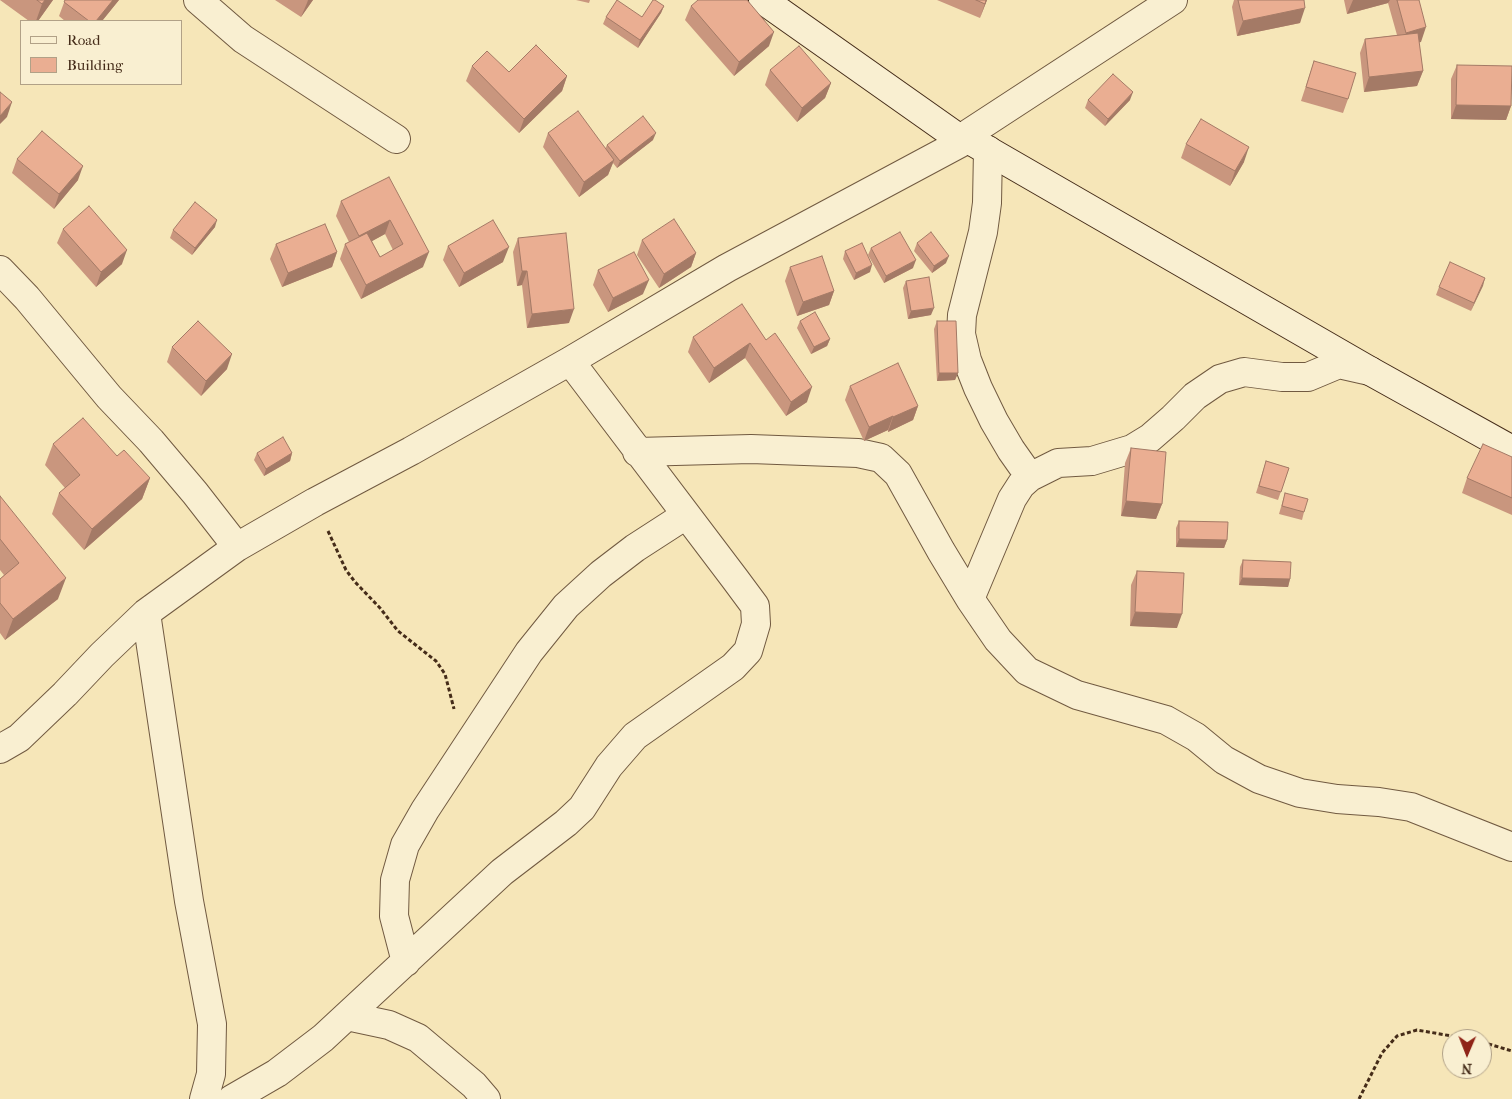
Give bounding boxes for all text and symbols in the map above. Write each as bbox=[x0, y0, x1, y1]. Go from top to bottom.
legend bbox=[20, 20, 182, 85]
text: Road bbox=[67, 31, 100, 49]
text: Building bbox=[67, 56, 123, 74]
north arrow bbox=[1442, 1029, 1492, 1079]
text: N bbox=[1461, 1060, 1472, 1077]

